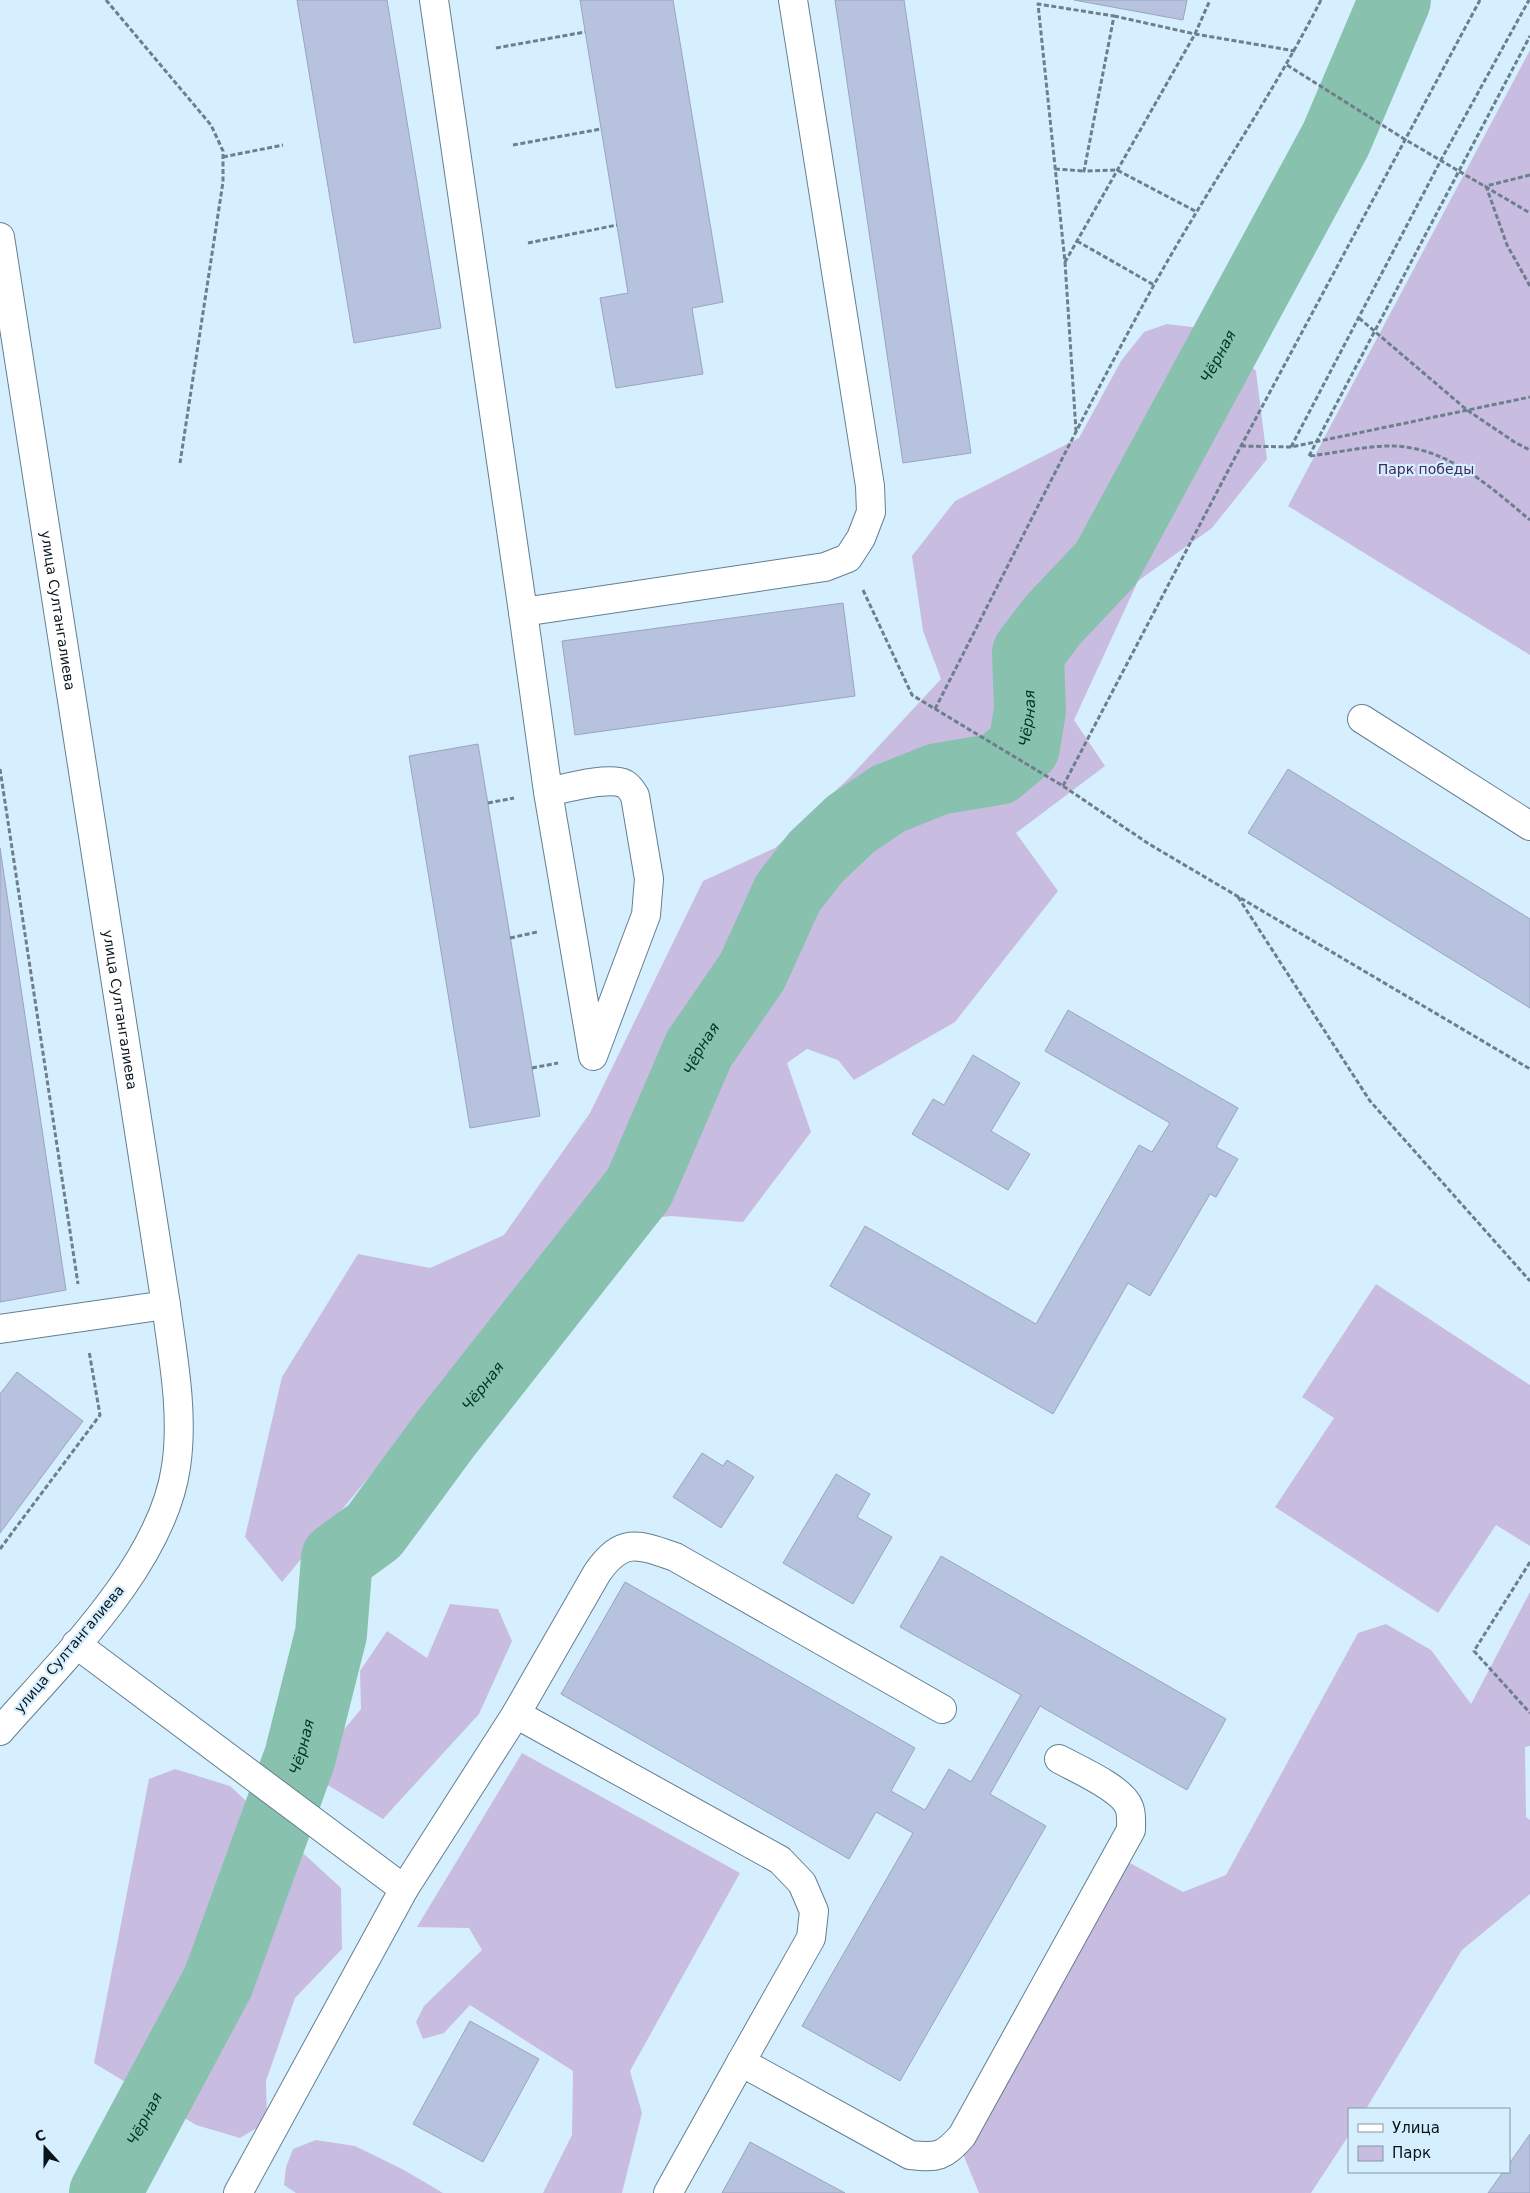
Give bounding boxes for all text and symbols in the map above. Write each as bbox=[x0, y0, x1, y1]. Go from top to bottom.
water label: Чёрная bbox=[1197, 327, 1240, 386]
park label: Парк победы bbox=[1378, 461, 1474, 477]
street label: улица Султангалиева bbox=[38, 530, 78, 691]
water label: Чёрная bbox=[1015, 690, 1039, 748]
street label: улица Султангалиева bbox=[100, 929, 140, 1091]
water label: Чёрная bbox=[680, 1019, 723, 1077]
water label: Чёрная bbox=[458, 1358, 508, 1414]
street label: улица Султангалиева bbox=[11, 1582, 127, 1716]
water label: Чёрная bbox=[285, 1717, 318, 1777]
water label: Чёрная bbox=[123, 2090, 166, 2148]
legend bbox=[1348, 2108, 1510, 2173]
text: Улица bbox=[1392, 2119, 1440, 2137]
north arrow bbox=[20, 2123, 70, 2173]
text: С bbox=[33, 2127, 48, 2145]
text: Парк bbox=[1392, 2144, 1431, 2162]

